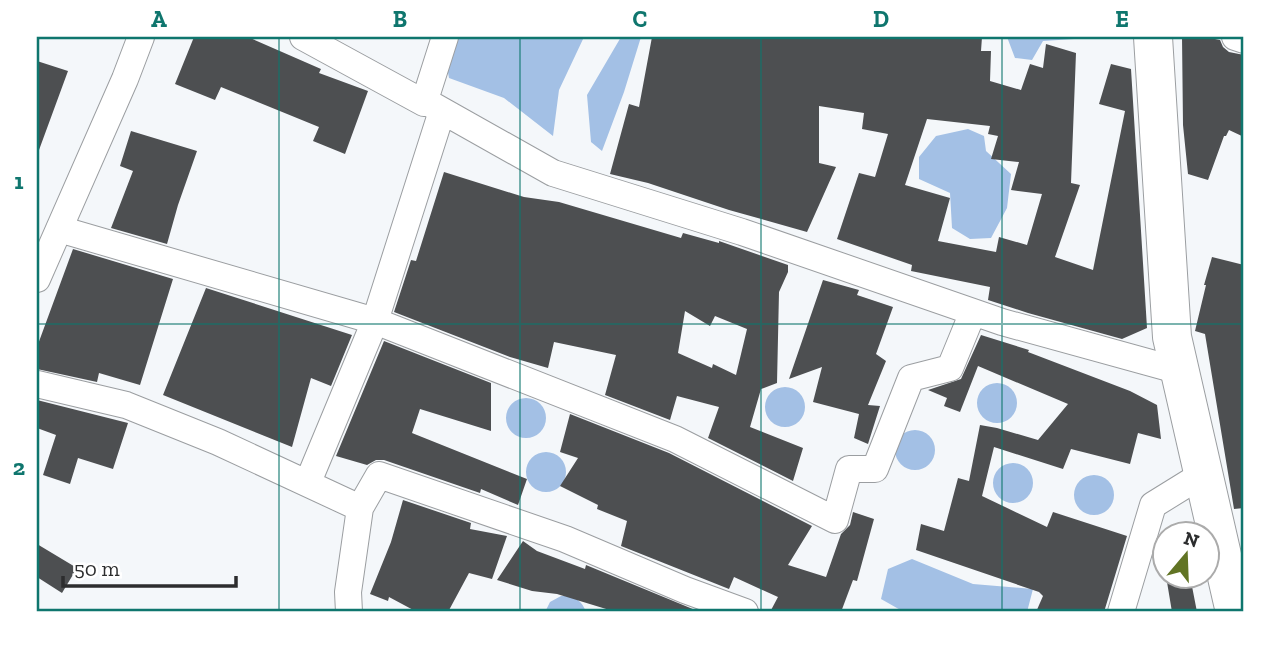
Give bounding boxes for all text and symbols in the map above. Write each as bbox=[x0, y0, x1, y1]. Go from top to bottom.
text: A bbox=[151, 5, 167, 33]
text: B bbox=[393, 5, 407, 33]
text: C bbox=[633, 5, 647, 33]
text: D bbox=[873, 5, 889, 33]
text: E bbox=[1115, 5, 1129, 33]
text: 1 bbox=[14, 167, 24, 195]
text: 2 bbox=[13, 453, 25, 481]
north arrow bbox=[1152, 520, 1222, 590]
text: N bbox=[1181, 526, 1202, 553]
scale bar bbox=[63, 544, 236, 588]
text: 50 m bbox=[74, 556, 120, 581]

